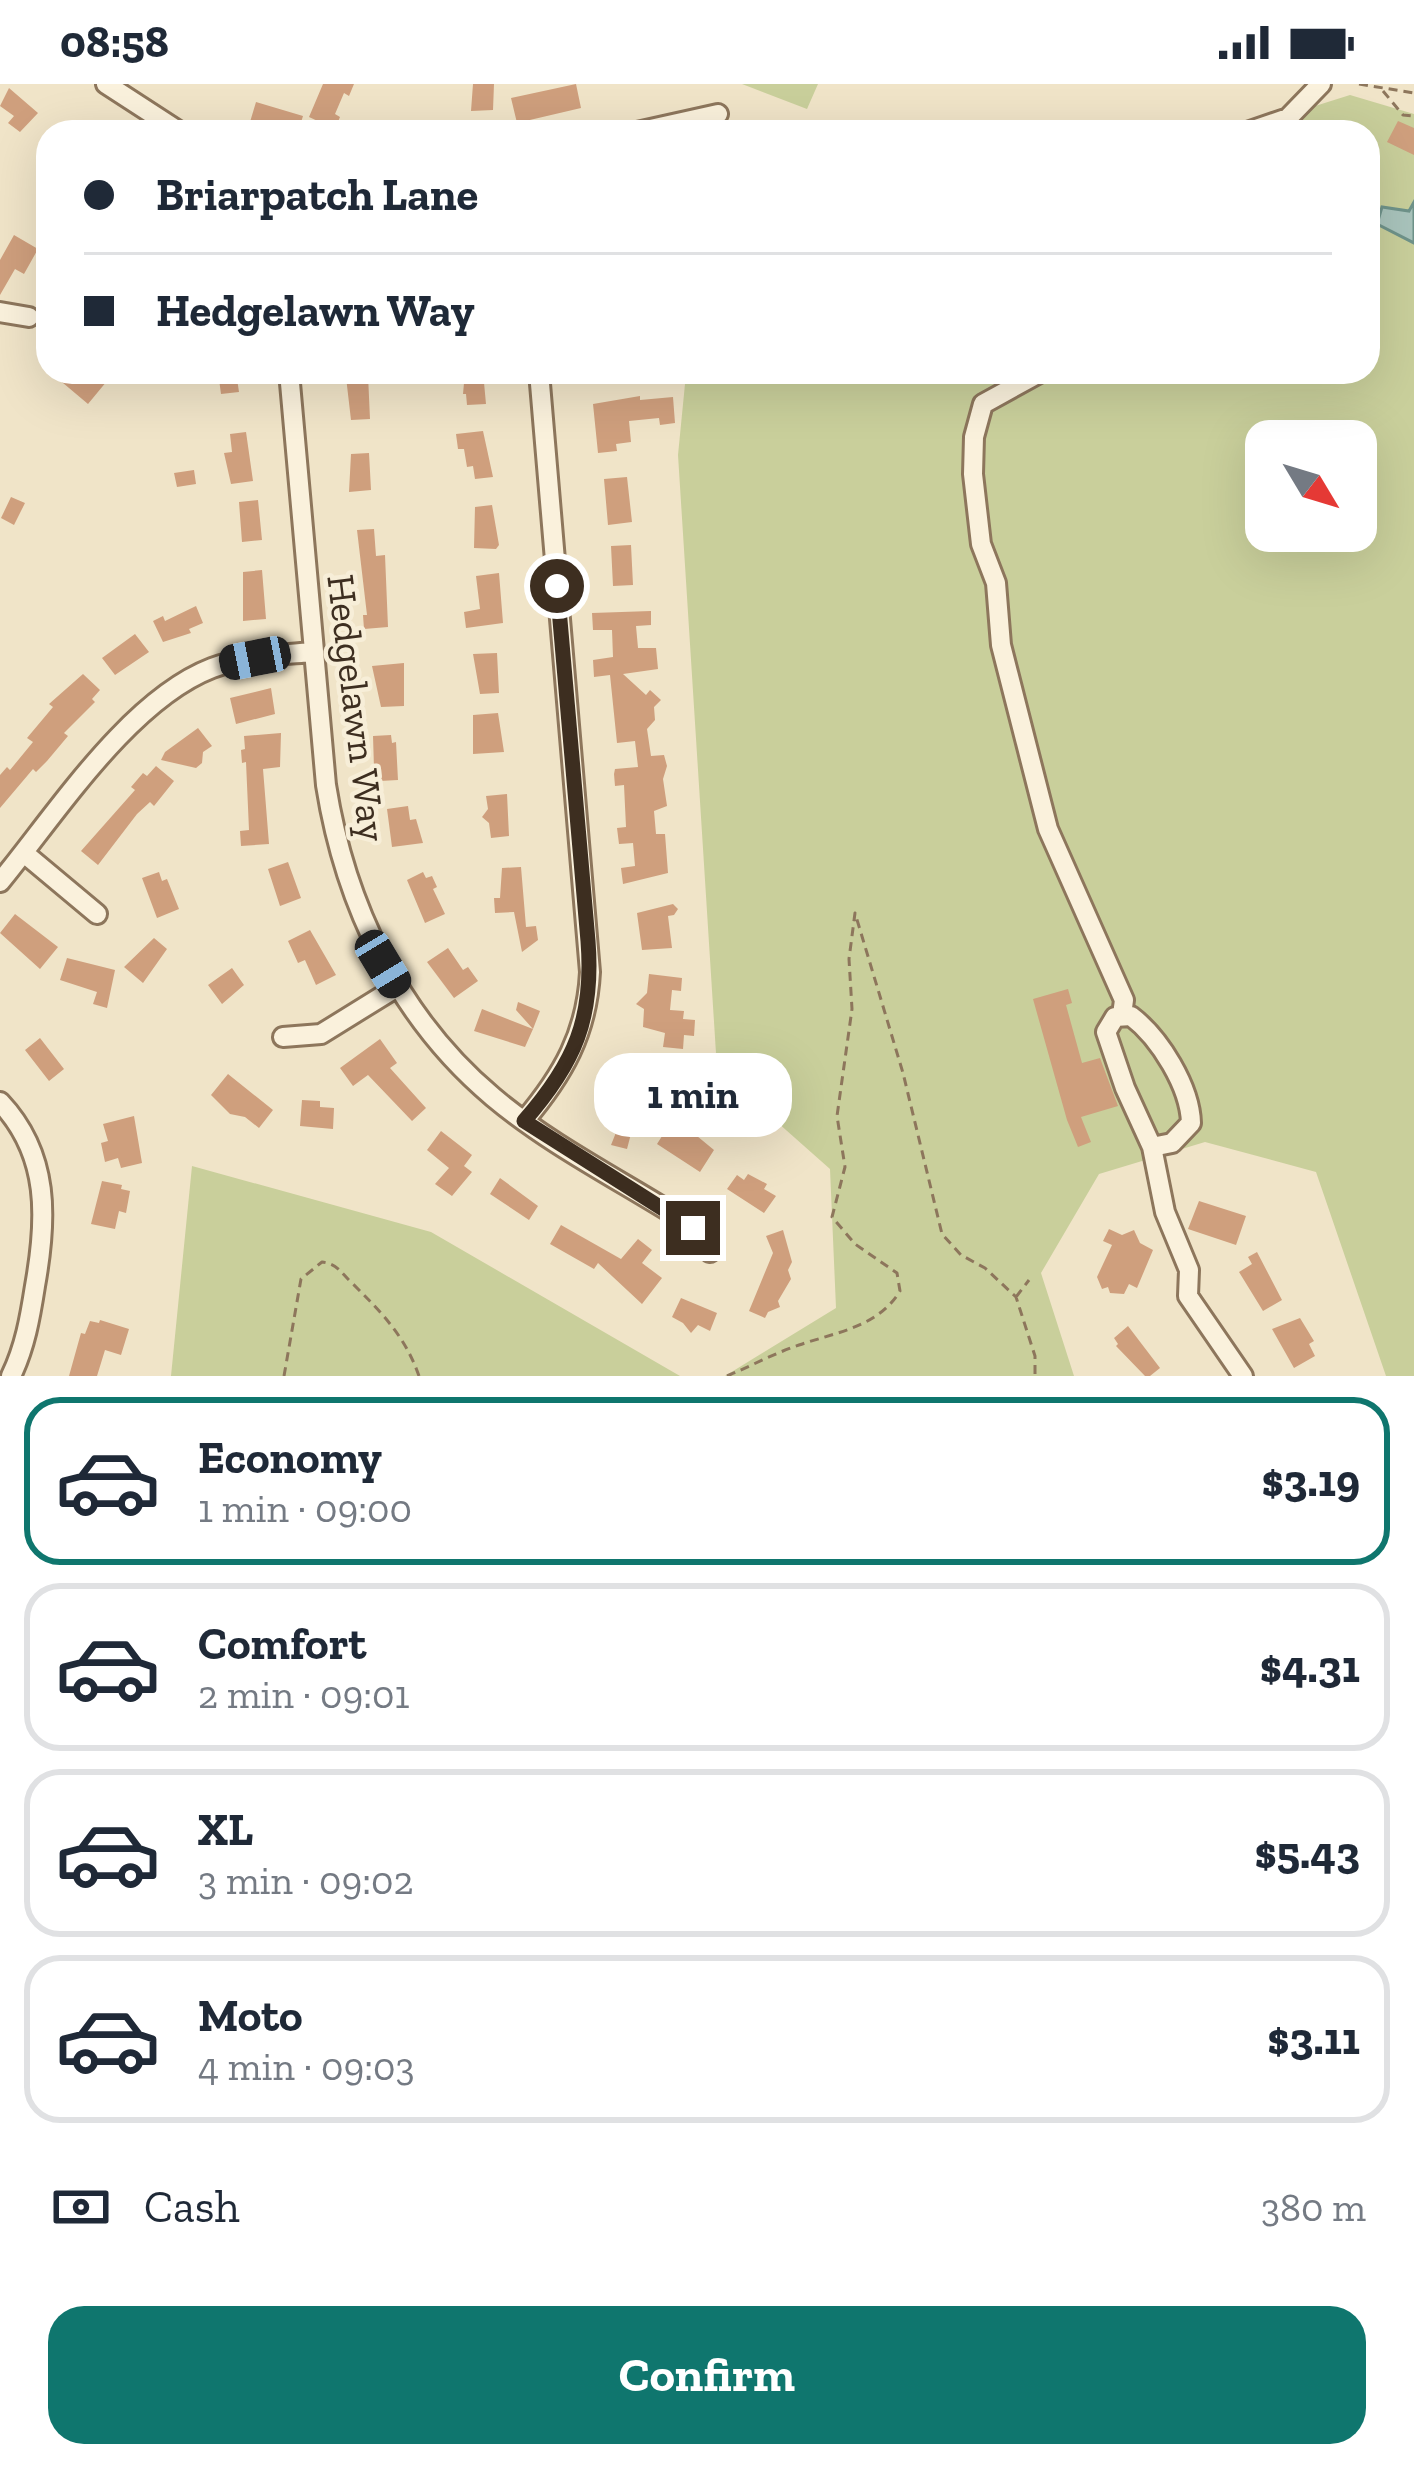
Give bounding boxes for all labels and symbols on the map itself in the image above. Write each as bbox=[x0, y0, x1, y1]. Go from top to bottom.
north arrow bbox=[1245, 420, 1377, 552]
route start bbox=[530, 559, 584, 613]
street label: Hedgelawn Way bbox=[317, 572, 397, 844]
car bbox=[216, 633, 294, 683]
car bbox=[349, 924, 417, 1004]
callout: 1 min bbox=[594, 1054, 792, 1138]
route end bbox=[666, 1201, 720, 1255]

